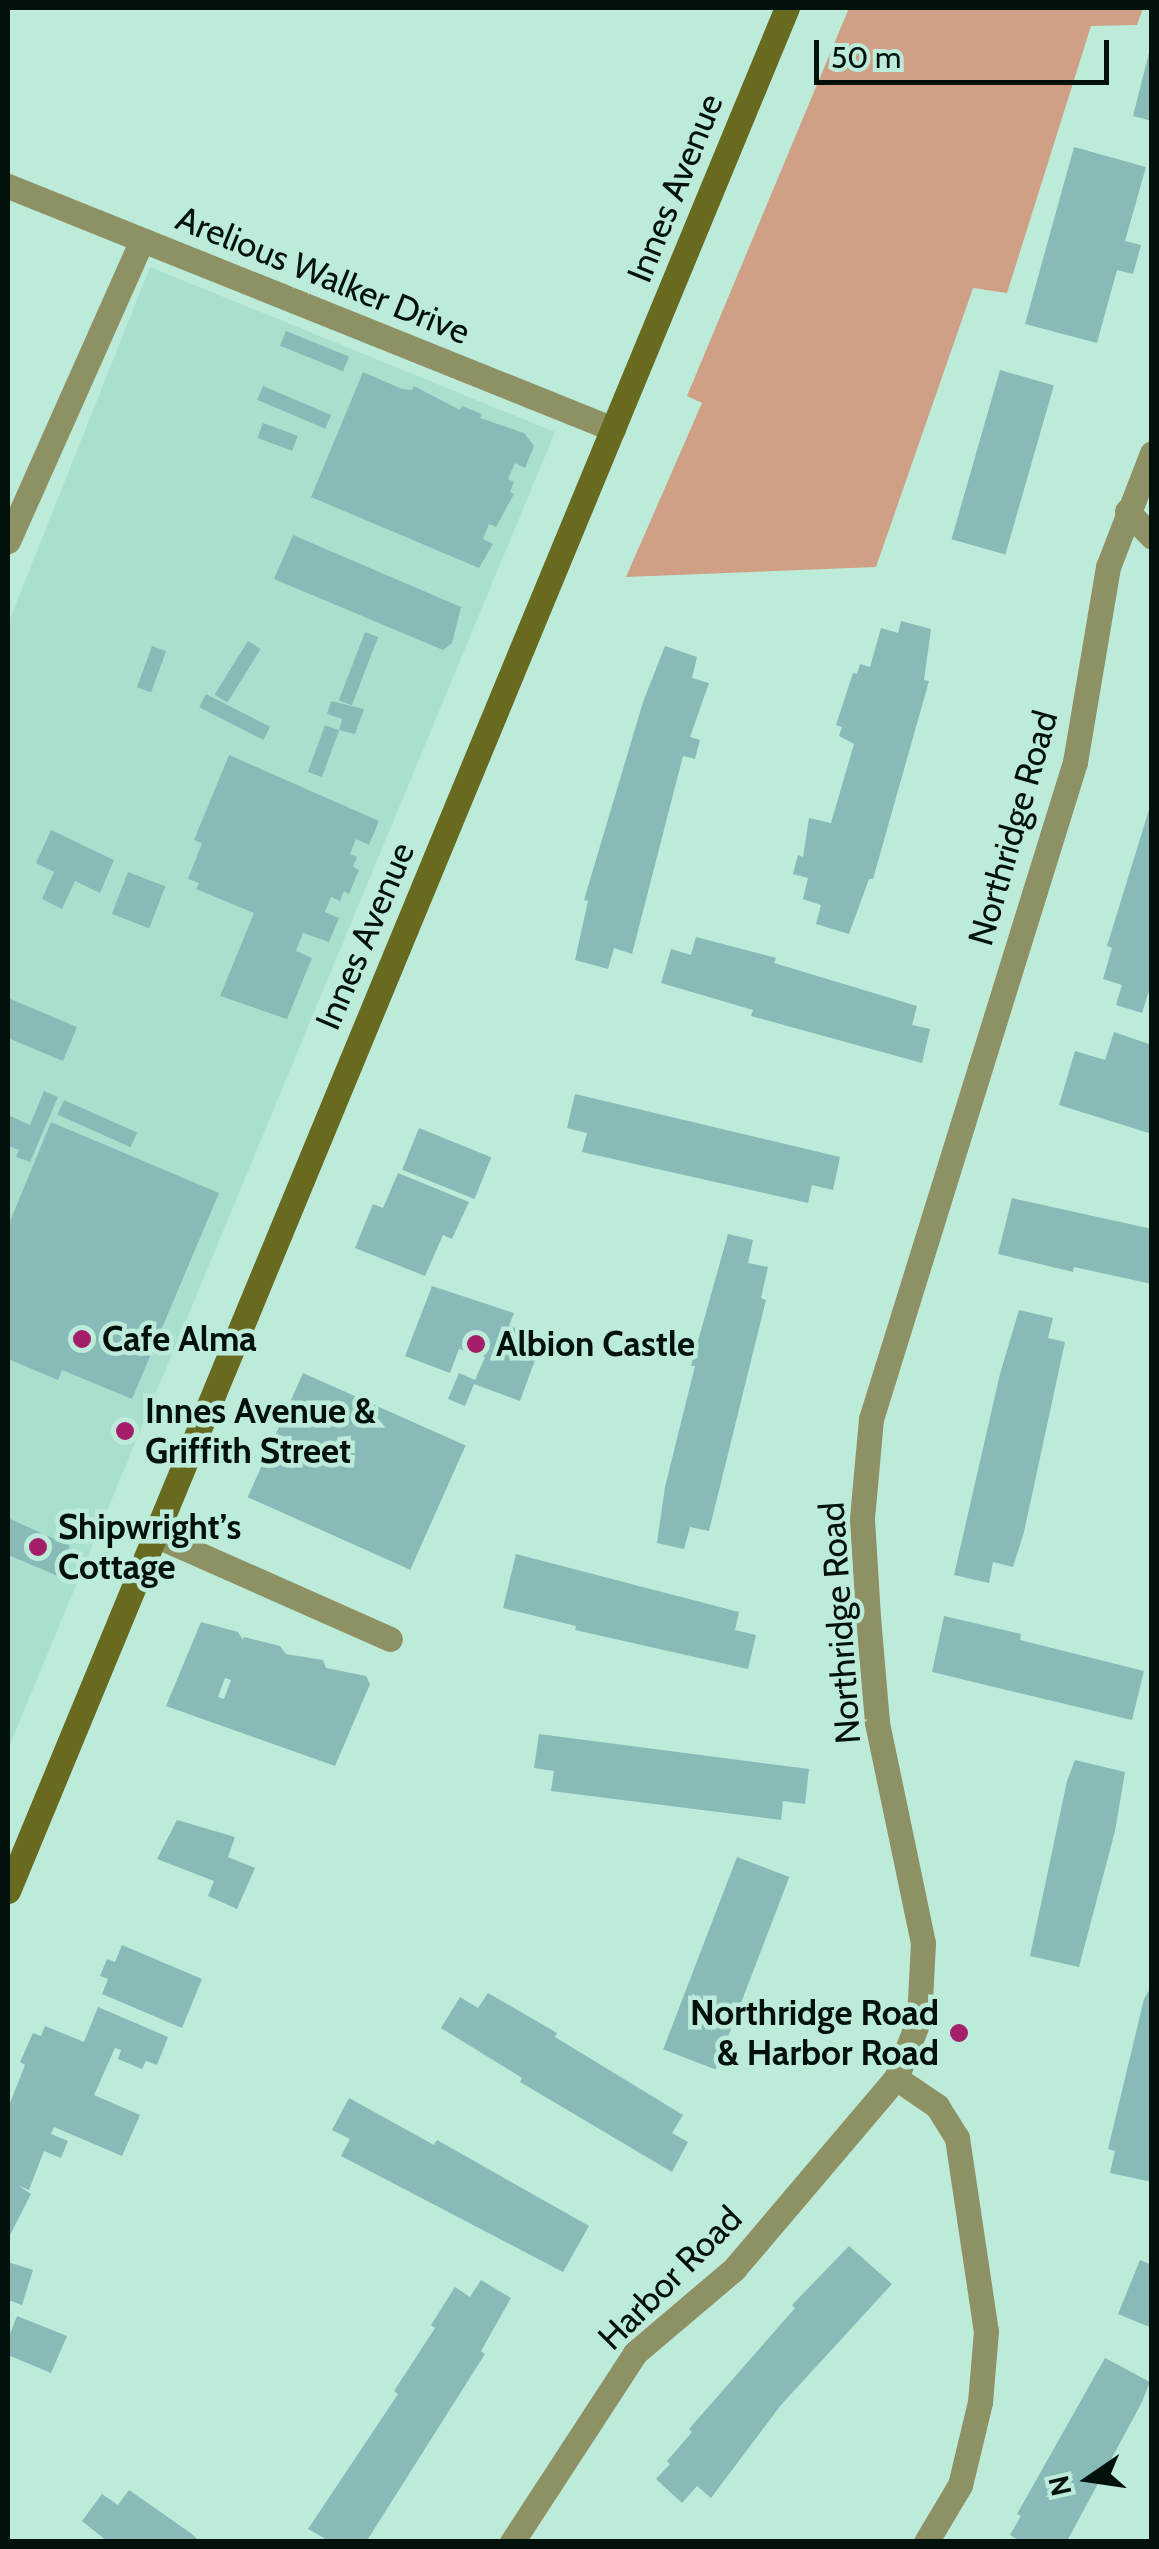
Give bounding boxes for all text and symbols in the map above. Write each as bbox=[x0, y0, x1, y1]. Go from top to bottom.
scale bar bbox=[819, 20, 1114, 82]
text: 50 m bbox=[831, 39, 901, 76]
street label: Innes Avenue bbox=[618, 88, 732, 288]
street label: Arelious Walker Drive bbox=[170, 197, 476, 353]
street label: Northridge Road bbox=[959, 706, 1067, 950]
street label: Innes Avenue bbox=[307, 836, 423, 1036]
place label: Cafe Alma bbox=[102, 1318, 257, 1360]
place label: Albion Castle bbox=[496, 1323, 695, 1365]
marker: Cafe Alma bbox=[71, 1328, 93, 1350]
marker: Albion Castle bbox=[465, 1333, 487, 1355]
place label: Innes Avenue & Griffith Street bbox=[145, 1390, 376, 1472]
marker: Innes Avenue & Griffith Street bbox=[114, 1420, 136, 1442]
street label: Northridge Road bbox=[811, 1501, 869, 1745]
place label: Shipwright’s Cottage bbox=[58, 1506, 241, 1588]
marker: Shipwright’s Cottage bbox=[27, 1536, 49, 1558]
place label: Northridge Road & Harbor Road bbox=[690, 1992, 939, 2074]
marker: Northridge Road & Harbor Road bbox=[948, 2022, 970, 2044]
street label: Harbor Road bbox=[589, 2197, 751, 2359]
north arrow bbox=[1039, 2429, 1139, 2529]
text: N bbox=[1041, 2472, 1079, 2499]

